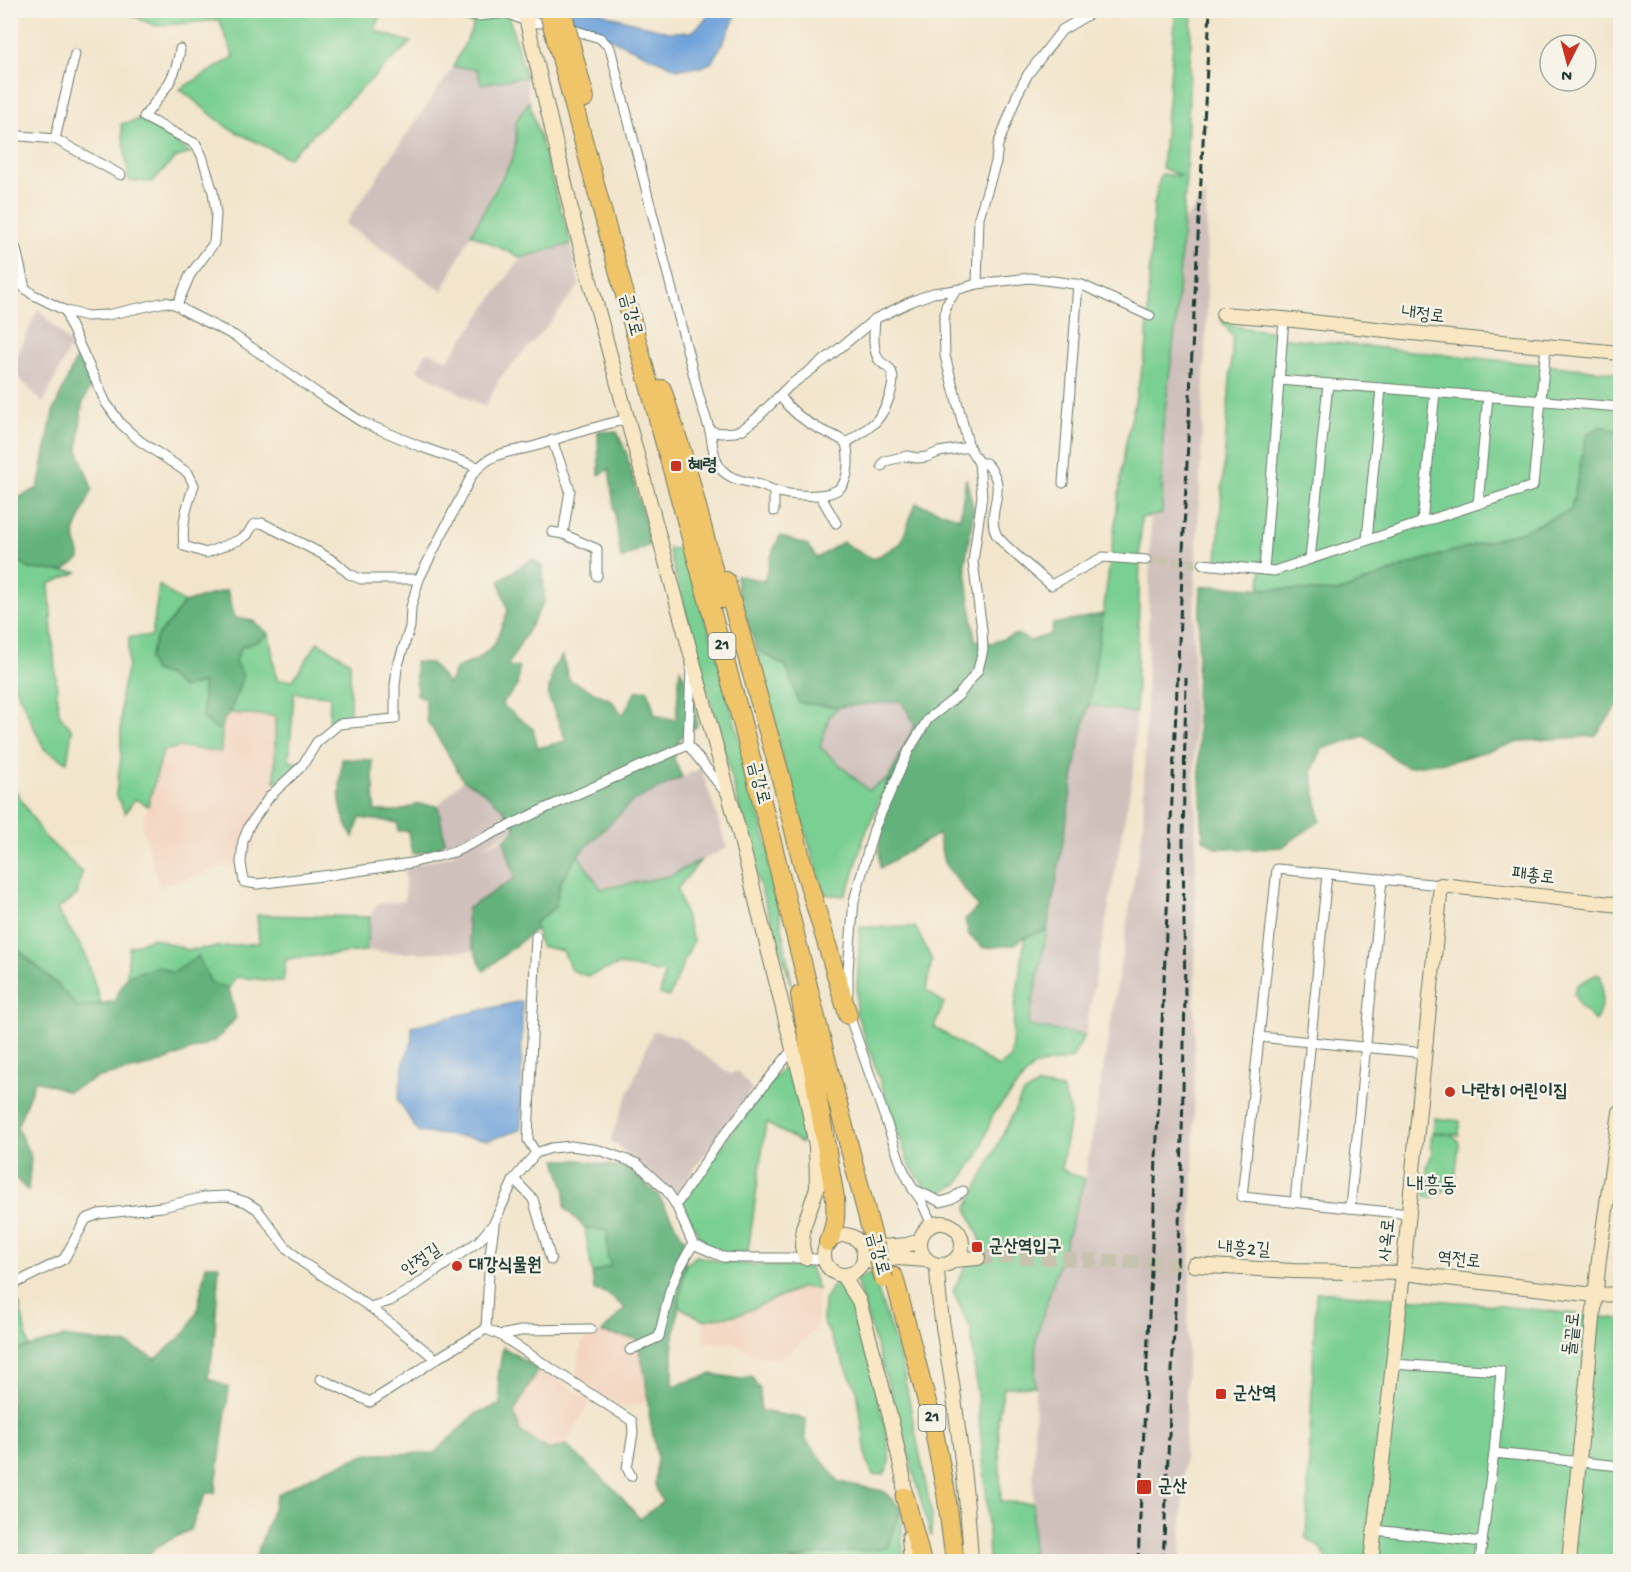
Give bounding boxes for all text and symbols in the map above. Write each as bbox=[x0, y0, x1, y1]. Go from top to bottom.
north arrow bbox=[1538, 33, 1598, 93]
text: N bbox=[1560, 64, 1573, 84]
street label: 금강로 bbox=[614, 291, 646, 339]
street label: 내정로 bbox=[1400, 303, 1446, 329]
place label: 혜령 bbox=[688, 456, 717, 477]
marker: 혜령 bbox=[669, 459, 683, 473]
road number: 21 bbox=[708, 633, 736, 659]
street label: 금강로 bbox=[743, 759, 773, 807]
street label: 패총로 bbox=[1510, 864, 1556, 890]
place label: 나란히 어린이집 bbox=[1462, 1082, 1568, 1103]
marker: 나란히 어린이집 bbox=[1443, 1085, 1457, 1099]
district label: 내흥동 bbox=[1407, 1174, 1457, 1200]
street label: 사옥로 bbox=[1375, 1217, 1401, 1263]
street label: 금강로 bbox=[861, 1230, 893, 1278]
place label: 군산역입구 bbox=[989, 1237, 1061, 1258]
street label: 내흥2길 bbox=[1217, 1237, 1271, 1262]
street label: 안정길 bbox=[398, 1240, 446, 1282]
marker: 군산역입구 bbox=[970, 1240, 984, 1254]
street label: 역전로 bbox=[1436, 1248, 1482, 1274]
place label: 대강식물원 bbox=[469, 1256, 541, 1277]
marker: 대강식물원 bbox=[450, 1259, 464, 1273]
street label: 돌끝로 bbox=[1560, 1311, 1586, 1357]
place label: 군산역 bbox=[1233, 1384, 1276, 1405]
marker: 군산역 bbox=[1214, 1387, 1228, 1401]
road number: 21 bbox=[918, 1405, 946, 1431]
place label: 군산 bbox=[1158, 1477, 1187, 1498]
marker: 군산 bbox=[1135, 1478, 1153, 1496]

